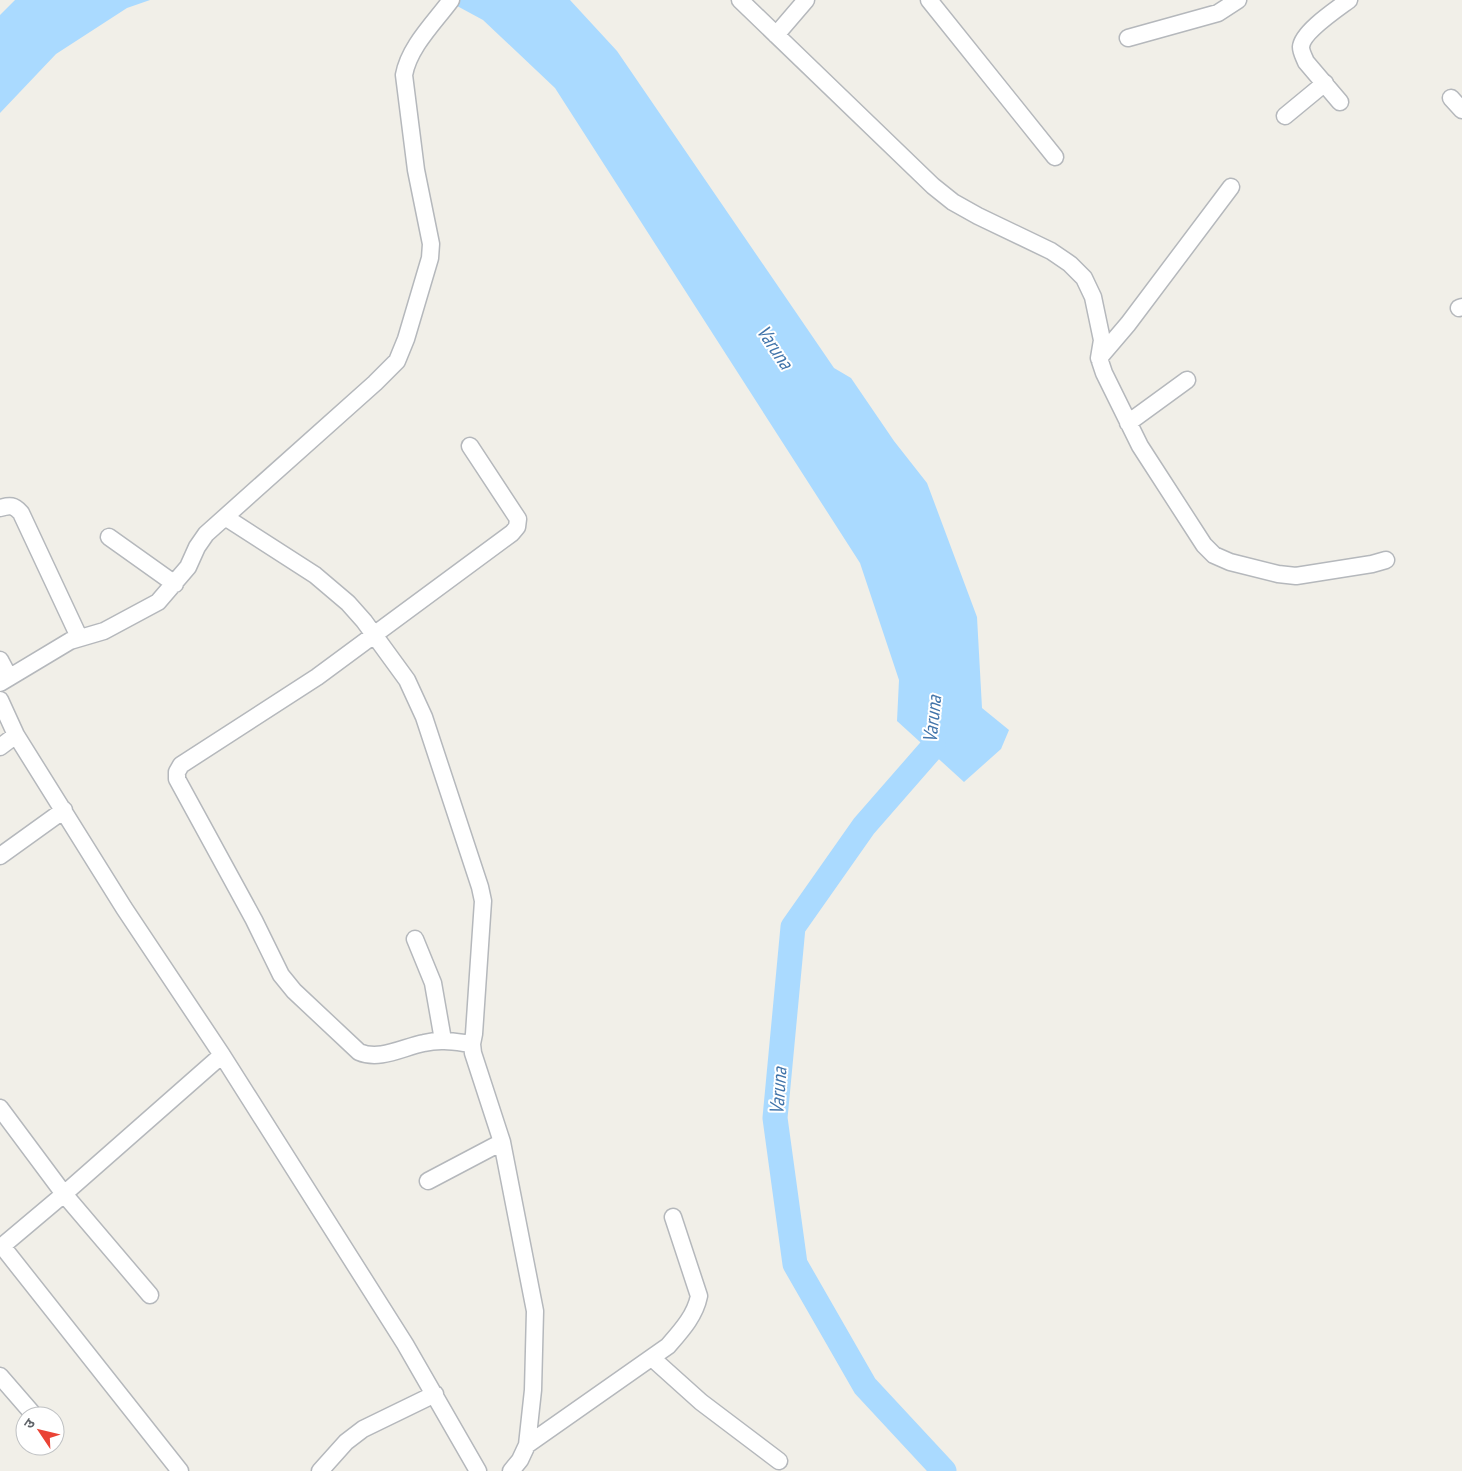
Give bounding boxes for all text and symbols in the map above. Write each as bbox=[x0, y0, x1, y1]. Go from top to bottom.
water label: Varuna bbox=[751, 320, 800, 375]
water label: Varuna bbox=[917, 693, 948, 744]
water label: Varuna bbox=[763, 1065, 793, 1116]
north arrow bbox=[15, 1406, 65, 1456]
text: उ bbox=[20, 1414, 40, 1432]

